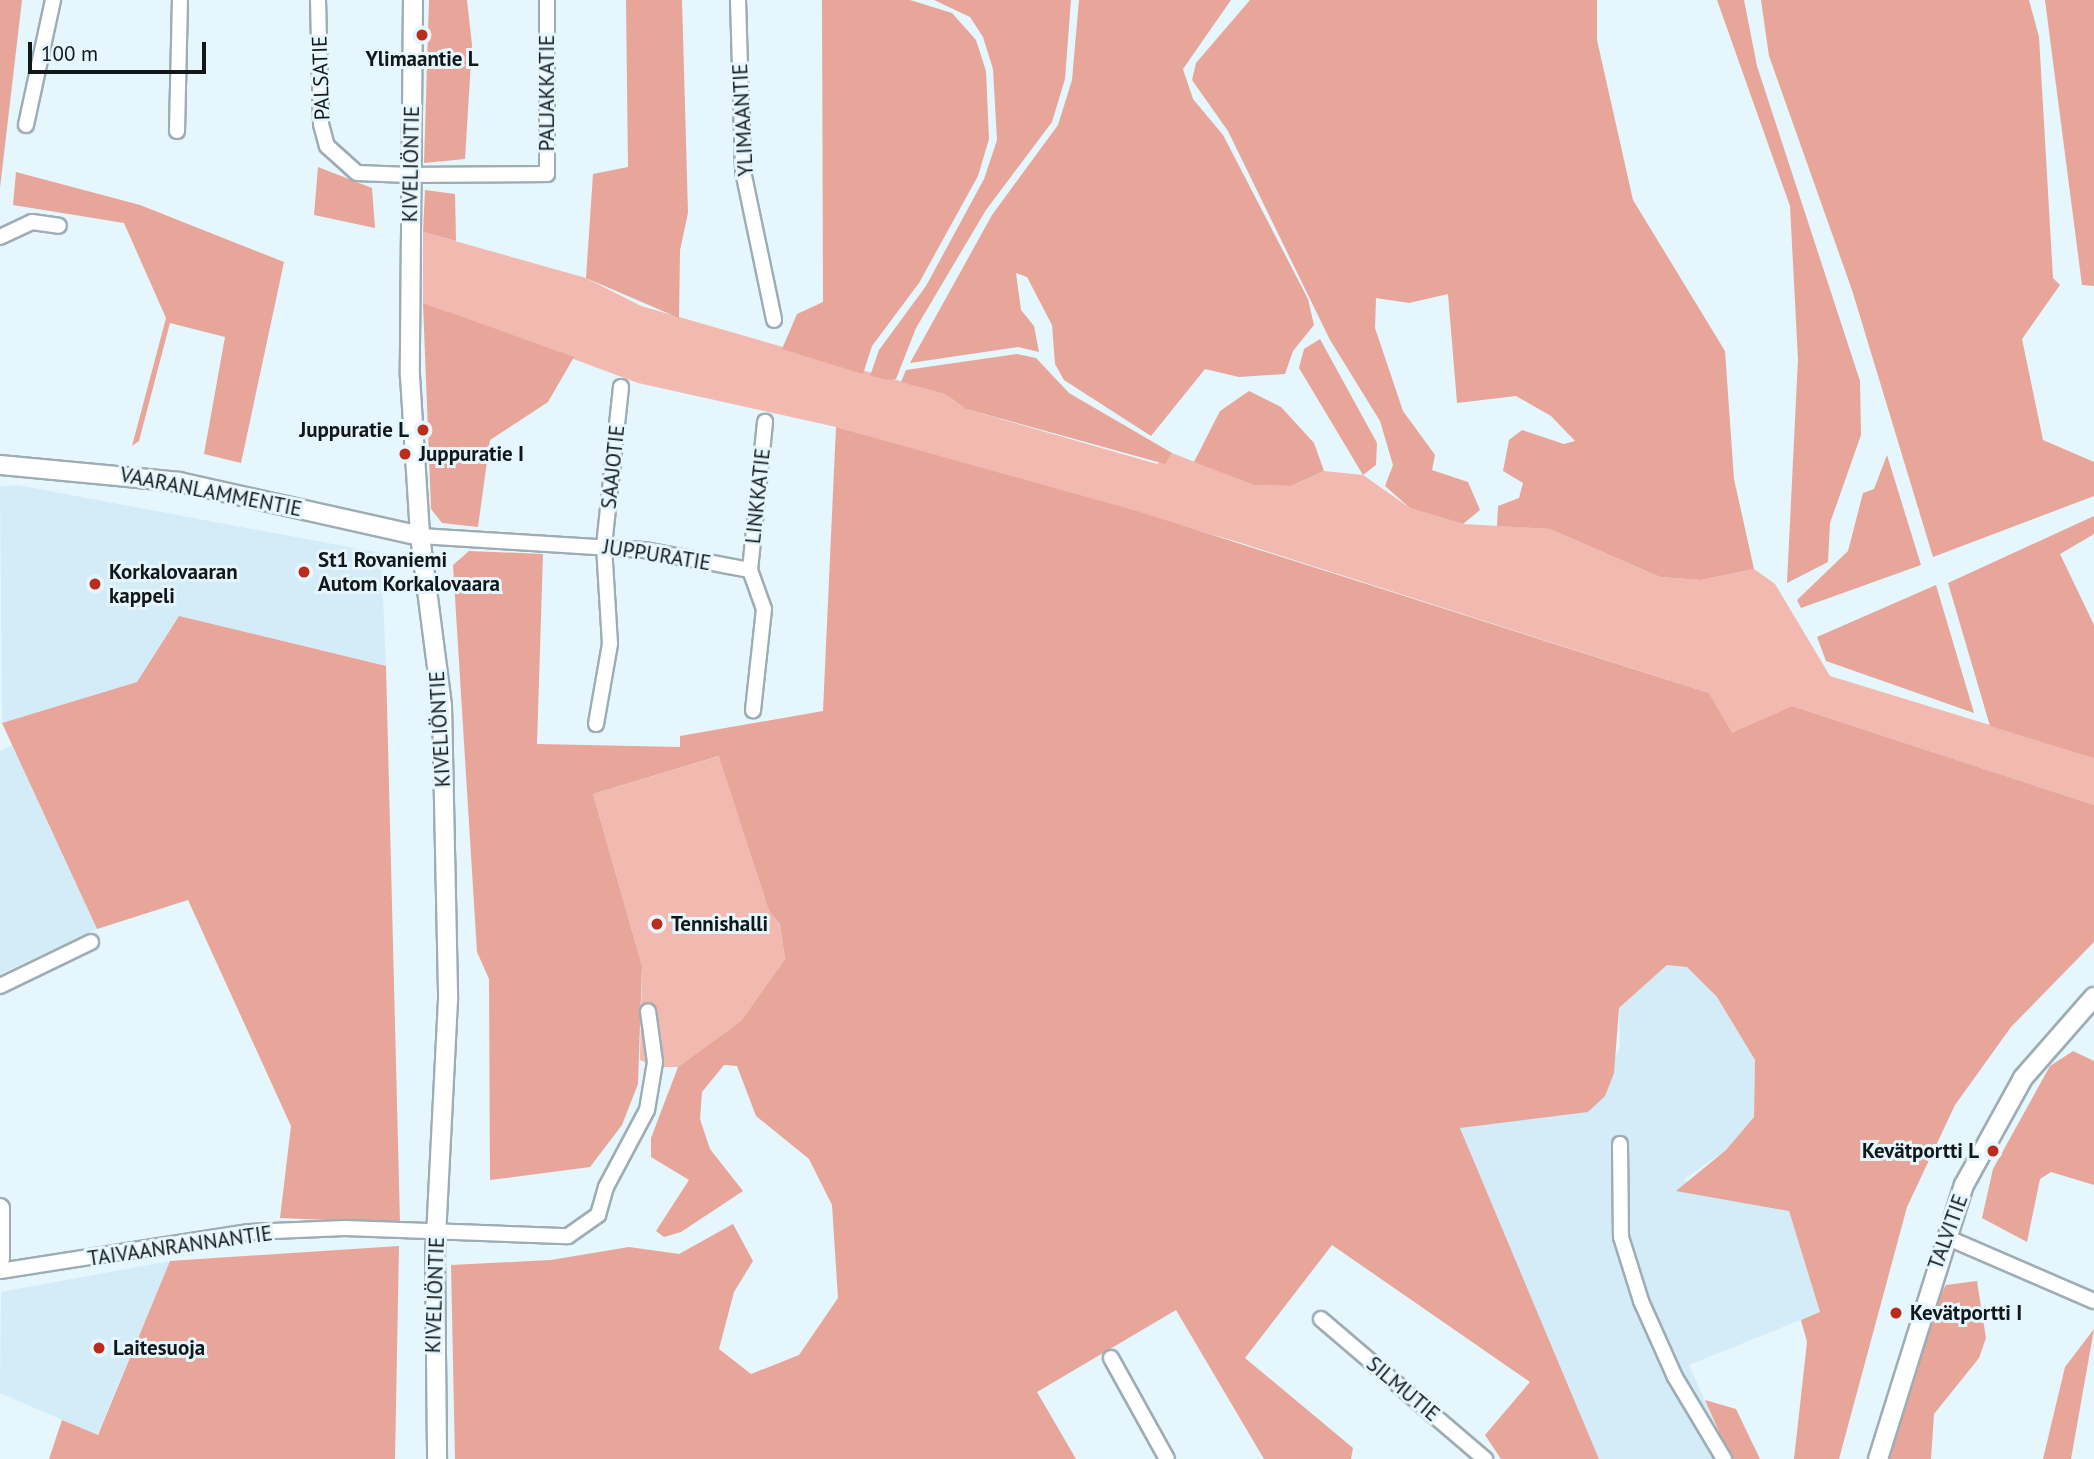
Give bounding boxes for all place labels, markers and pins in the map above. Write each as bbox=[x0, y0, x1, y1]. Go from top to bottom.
marker: Ylimaantie L bbox=[414, 27, 430, 43]
place label: Ylimaantie L bbox=[365, 46, 479, 72]
place label: Juppuratie L bbox=[299, 417, 409, 443]
marker: Juppuratie L bbox=[415, 422, 431, 438]
place label: Juppuratie I bbox=[419, 441, 524, 467]
marker: Juppuratie I bbox=[397, 446, 413, 462]
place label: St1 Rovaniemi Autom Korkalovaara bbox=[318, 547, 500, 597]
place label: Korkalovaaran kappeli bbox=[109, 559, 238, 609]
marker: St1 Rovaniemi Autom Korkalovaara bbox=[296, 564, 312, 580]
marker: Korkalovaaran kappeli bbox=[87, 576, 103, 592]
place label: Tennishalli bbox=[671, 911, 768, 937]
marker: Tennishalli bbox=[649, 916, 665, 932]
place label: Kevätportti L bbox=[1862, 1138, 1979, 1164]
marker: Kevätportti L bbox=[1985, 1143, 2001, 1159]
place label: Kevätportti I bbox=[1910, 1300, 2022, 1326]
marker: Kevätportti I bbox=[1888, 1305, 1904, 1321]
place label: Laitesuoja bbox=[113, 1335, 205, 1361]
marker: Laitesuoja bbox=[91, 1340, 107, 1356]

